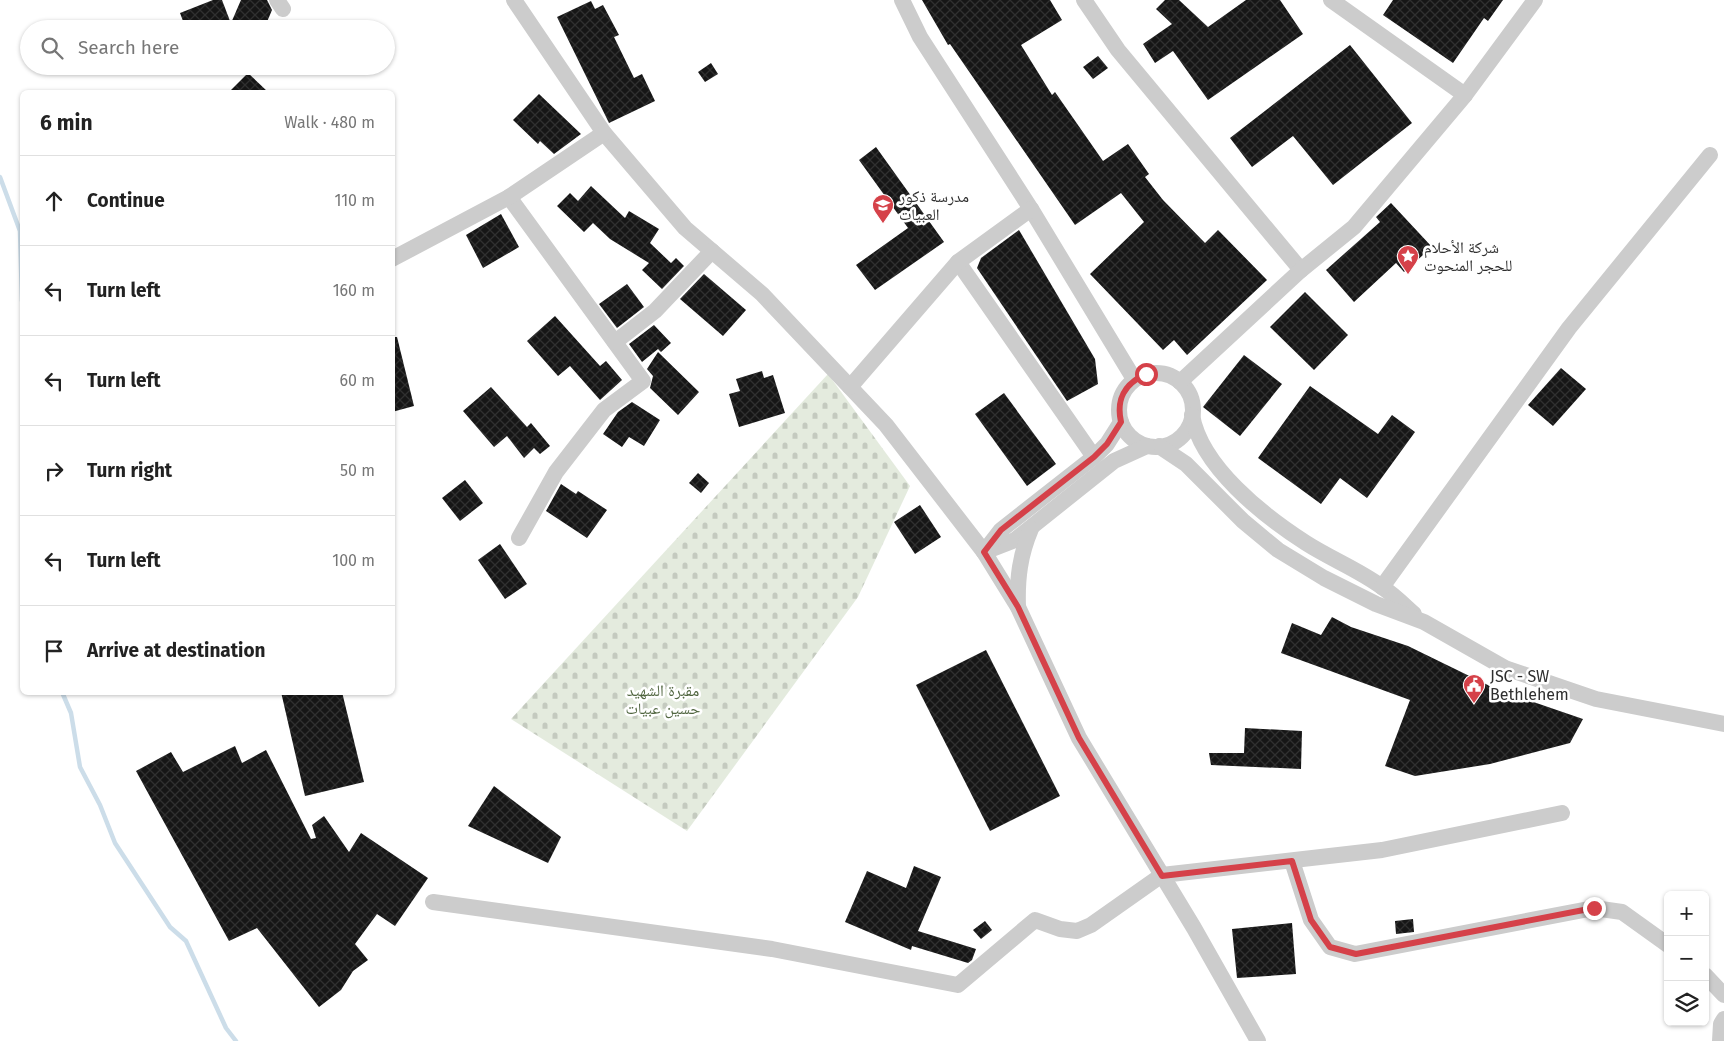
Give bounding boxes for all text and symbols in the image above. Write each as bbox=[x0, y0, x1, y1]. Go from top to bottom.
search box bbox=[20, 20, 395, 75]
icon: search bbox=[38, 34, 66, 62]
text: Search here bbox=[78, 36, 179, 59]
text: 6 min bbox=[40, 110, 93, 136]
text: Walk · 480 m bbox=[284, 113, 375, 132]
icon: ahead bbox=[40, 187, 68, 215]
place label: مدرسة ذكور العبيات bbox=[898, 187, 969, 224]
text: Continue bbox=[87, 189, 165, 212]
text: 110 m bbox=[334, 191, 375, 210]
school or university icon: مدرسة ذكور العبيات bbox=[871, 193, 895, 224]
place label: شركة الأحلام للحجر المنحوت bbox=[1424, 238, 1512, 275]
place icon: شركة الأحلام للحجر المنحوت bbox=[1396, 244, 1420, 275]
icon: left bbox=[40, 277, 68, 305]
text: Turn left bbox=[87, 279, 161, 302]
text: 160 m bbox=[333, 281, 375, 300]
route start bbox=[1135, 363, 1158, 386]
icon: left bbox=[40, 367, 68, 395]
text: Turn left bbox=[87, 369, 161, 392]
text: 60 m bbox=[340, 371, 375, 390]
icon: right bbox=[40, 457, 68, 485]
text: Turn right bbox=[87, 459, 172, 482]
text: 50 m bbox=[340, 461, 375, 480]
icon: left bbox=[40, 547, 68, 575]
text: Turn left bbox=[87, 549, 161, 572]
text: 100 m bbox=[332, 551, 375, 570]
icon: arrive bbox=[40, 637, 68, 665]
text: Arrive at destination bbox=[87, 639, 266, 662]
place label: JSC - SW Bethlehem bbox=[1490, 667, 1569, 704]
public building icon: JSC - SW Bethlehem bbox=[1462, 673, 1486, 704]
park label: مقبرة الشهيد حسين عبيات bbox=[625, 681, 701, 719]
map controls bbox=[1664, 891, 1709, 1026]
button: + bbox=[1664, 891, 1709, 936]
route end bbox=[1583, 897, 1606, 920]
button: − bbox=[1664, 936, 1709, 981]
button: layers bbox=[1664, 981, 1709, 1026]

